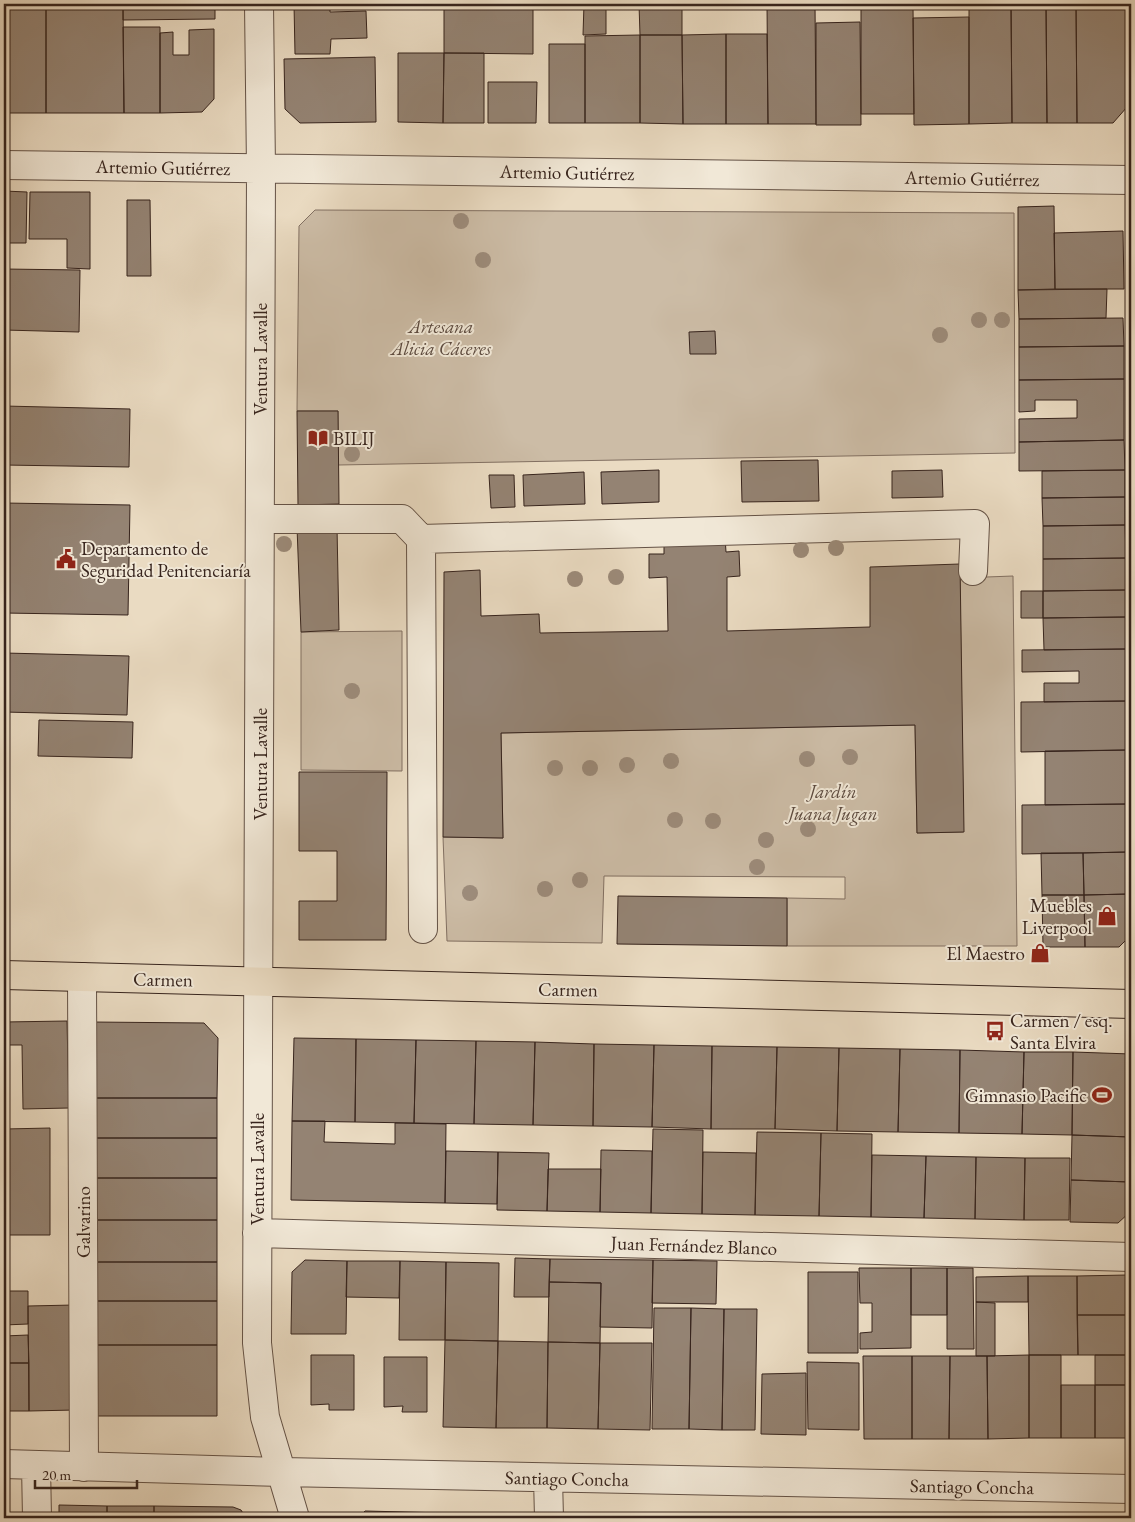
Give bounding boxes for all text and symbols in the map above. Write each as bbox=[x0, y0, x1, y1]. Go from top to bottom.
street label: Artemio Gutiérrez bbox=[94, 154, 231, 181]
street label: Artemio Gutiérrez bbox=[498, 159, 635, 186]
street label: Artemio Gutiérrez bbox=[903, 165, 1040, 192]
street label: Ventura Lavalle bbox=[248, 303, 273, 415]
park label: Artesana Alicia Cáceres bbox=[389, 314, 492, 361]
place label: BILIJ bbox=[333, 426, 375, 451]
library icon: BILIJ bbox=[307, 427, 329, 449]
place label: Departamento de Seguridad Penitenciaría bbox=[81, 536, 251, 583]
public building icon: Departamento de Seguridad Penitenciaría bbox=[55, 548, 77, 570]
street label: Ventura Lavalle bbox=[248, 708, 273, 820]
park label: Jardín Juana Jugan bbox=[784, 779, 878, 826]
place label: Muebles Liverpool bbox=[1022, 893, 1092, 940]
shop icon: Muebles Liverpool bbox=[1096, 905, 1118, 927]
place label: El Maestro bbox=[946, 941, 1025, 966]
shop icon: El Maestro bbox=[1029, 942, 1051, 964]
street label: Carmen bbox=[133, 966, 193, 993]
street label: Carmen bbox=[538, 976, 598, 1003]
place label: Carmen / esq. Santa Elvira bbox=[1010, 1008, 1113, 1055]
bus stop icon: Carmen / esq. Santa Elvira bbox=[984, 1020, 1006, 1042]
place label: Gimnasio Pacific bbox=[965, 1083, 1087, 1108]
sports icon: Gimnasio Pacific bbox=[1091, 1084, 1113, 1106]
street label: Ventura Lavalle bbox=[245, 1113, 270, 1225]
street label: Galvarino bbox=[71, 1186, 96, 1258]
street label: Juan Fernández Blanco bbox=[608, 1230, 778, 1261]
scale bar bbox=[35, 1457, 138, 1489]
text: 20 m bbox=[42, 1465, 71, 1484]
street label: Santiago Concha bbox=[505, 1465, 630, 1492]
street label: Santiago Concha bbox=[910, 1473, 1035, 1500]

